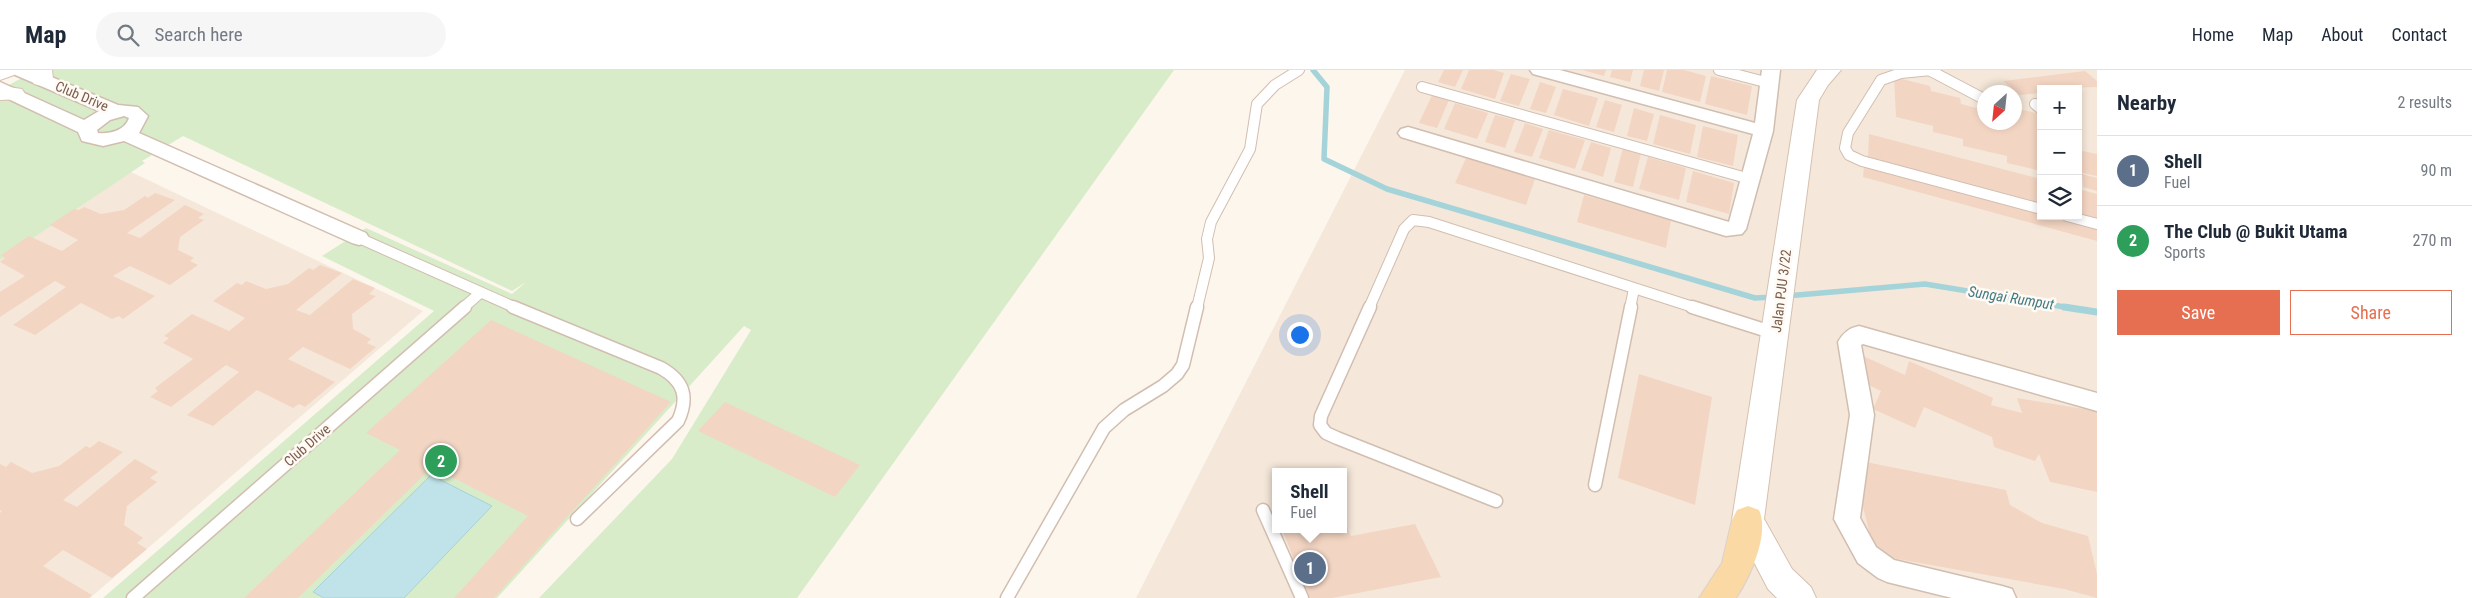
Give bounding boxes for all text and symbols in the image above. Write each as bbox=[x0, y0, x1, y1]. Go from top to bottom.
search box bbox=[96, 12, 446, 57]
text: Map bbox=[25, 21, 66, 49]
icon: search bbox=[114, 21, 142, 49]
text: Search here bbox=[154, 23, 243, 46]
text: Home bbox=[2192, 24, 2234, 45]
text: Map bbox=[2262, 24, 2293, 45]
text: About bbox=[2321, 24, 2363, 45]
text: Contact bbox=[2391, 24, 2447, 45]
street label: Club Drive bbox=[53, 78, 111, 114]
north arrow bbox=[1977, 85, 2022, 130]
map controls bbox=[2037, 85, 2082, 220]
button: + bbox=[2037, 85, 2082, 130]
text: Nearby bbox=[2117, 91, 2176, 115]
text: 2 results bbox=[2397, 93, 2452, 112]
button: − bbox=[2037, 130, 2082, 175]
text: Shell bbox=[2164, 150, 2202, 173]
text: 1 bbox=[2129, 161, 2137, 180]
text: 90 m bbox=[2420, 161, 2452, 180]
text: Fuel bbox=[2164, 173, 2190, 192]
button: layers bbox=[2037, 175, 2082, 220]
text: The Club @ Bukit Utama bbox=[2164, 220, 2348, 243]
text: 2 bbox=[2129, 231, 2137, 250]
text: 270 m bbox=[2413, 231, 2452, 250]
text: Sports bbox=[2164, 243, 2206, 262]
street label: Jalan PJU 3/22 bbox=[1768, 248, 1794, 333]
water label: Sungai Rumput bbox=[1967, 282, 2056, 314]
button: Save bbox=[2117, 290, 2280, 335]
button: Share bbox=[2290, 290, 2452, 335]
your location bbox=[1287, 322, 1313, 348]
street label: Club Drive bbox=[281, 420, 334, 469]
pin: 2 bbox=[425, 442, 457, 480]
popup bbox=[1272, 468, 1347, 533]
text: Shell bbox=[1290, 480, 1329, 503]
text: Fuel bbox=[1290, 503, 1317, 522]
pin: 1 bbox=[1294, 549, 1326, 587]

